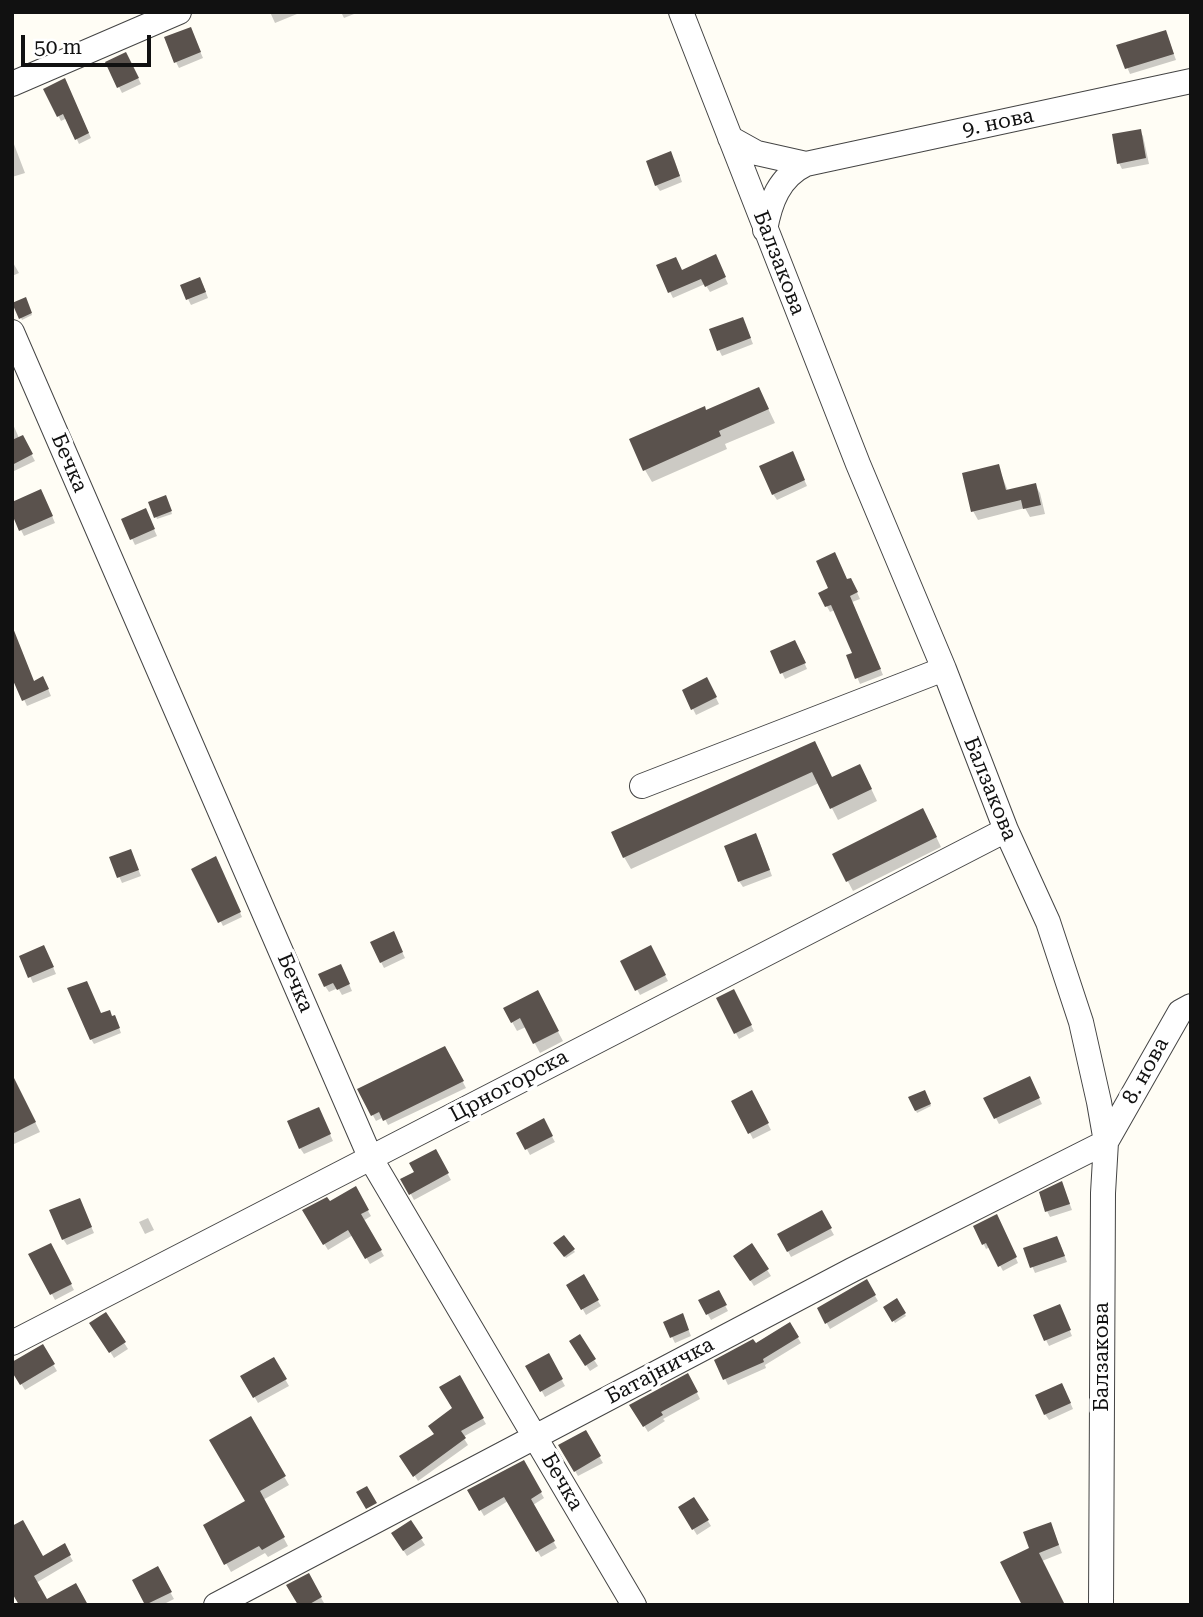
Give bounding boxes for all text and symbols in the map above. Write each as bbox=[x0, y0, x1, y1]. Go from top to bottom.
scale bar bbox=[24, 21, 154, 65]
text: 50 m bbox=[34, 35, 82, 59]
street label: 9. нова bbox=[960, 103, 1036, 143]
street label: Балзакова bbox=[748, 207, 810, 319]
street label: Бечка bbox=[45, 430, 93, 496]
street label: Балзакова bbox=[958, 733, 1022, 845]
street label: Бечка bbox=[271, 950, 319, 1016]
street label: 8. нова bbox=[1117, 1033, 1175, 1109]
street label: Црногорска bbox=[446, 1044, 572, 1128]
street label: Балзакова bbox=[1089, 1302, 1115, 1412]
street label: Батајничка bbox=[602, 1332, 718, 1410]
street label: Бечка bbox=[536, 1449, 588, 1515]

